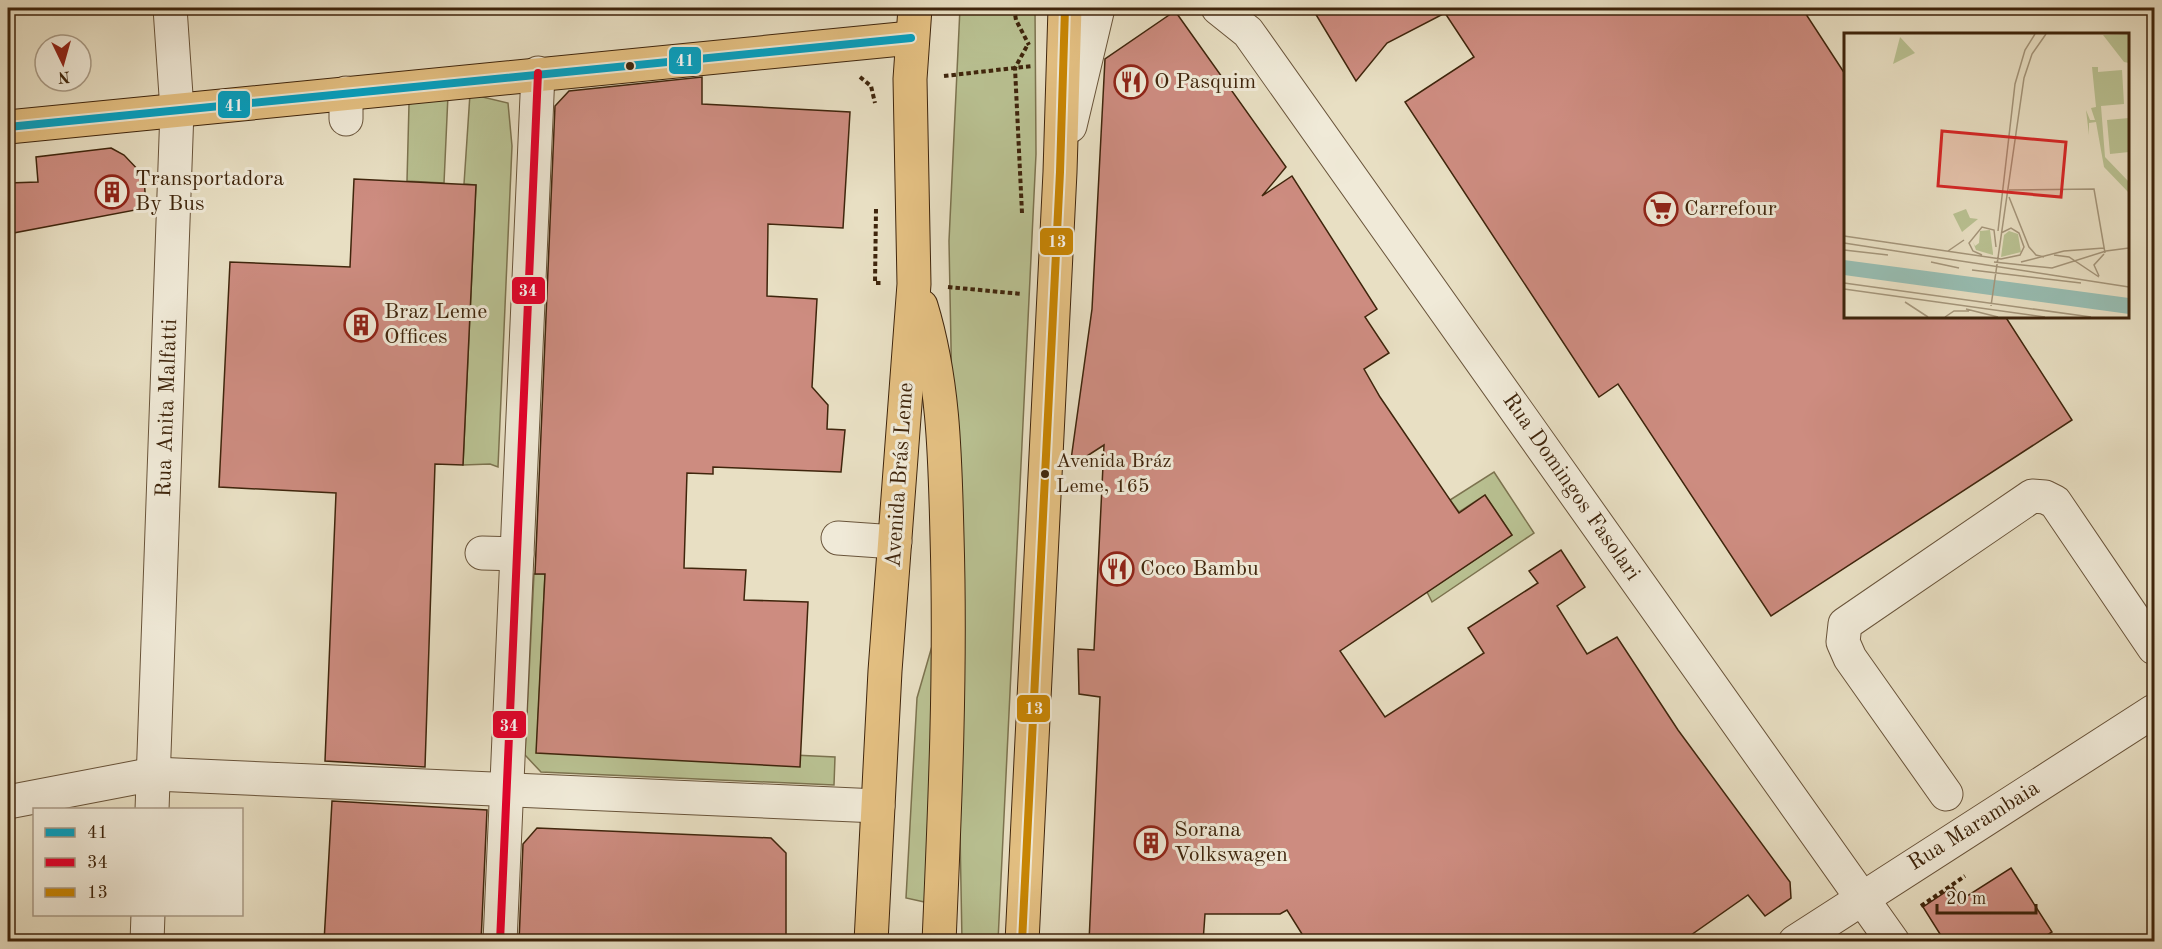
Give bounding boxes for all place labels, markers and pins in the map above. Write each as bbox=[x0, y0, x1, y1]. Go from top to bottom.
unlabelled marker bbox=[624, 60, 636, 72]
restaurant icon: O Pasquim bbox=[1113, 64, 1149, 100]
place label: O Pasquim bbox=[1154, 71, 1256, 93]
place label: Transportadora By Bus bbox=[135, 168, 284, 215]
building icon: Transportadora By Bus bbox=[94, 174, 130, 210]
supermarket icon: Carrefour bbox=[1643, 191, 1679, 227]
place label: Carrefour bbox=[1684, 198, 1777, 220]
place label: Braz Leme Offices bbox=[384, 301, 487, 348]
building icon: Braz Leme Offices bbox=[343, 307, 379, 343]
place label: Avenida Bráz Leme, 165 bbox=[1056, 452, 1172, 497]
marker: Avenida Bráz Leme, 165 bbox=[1039, 468, 1051, 480]
restaurant icon: Coco Bambu bbox=[1099, 551, 1135, 587]
place label: Coco Bambu bbox=[1140, 558, 1259, 580]
place label: Sorana Volkswagen bbox=[1174, 819, 1288, 866]
building icon: Sorana Volkswagen bbox=[1133, 825, 1169, 861]

